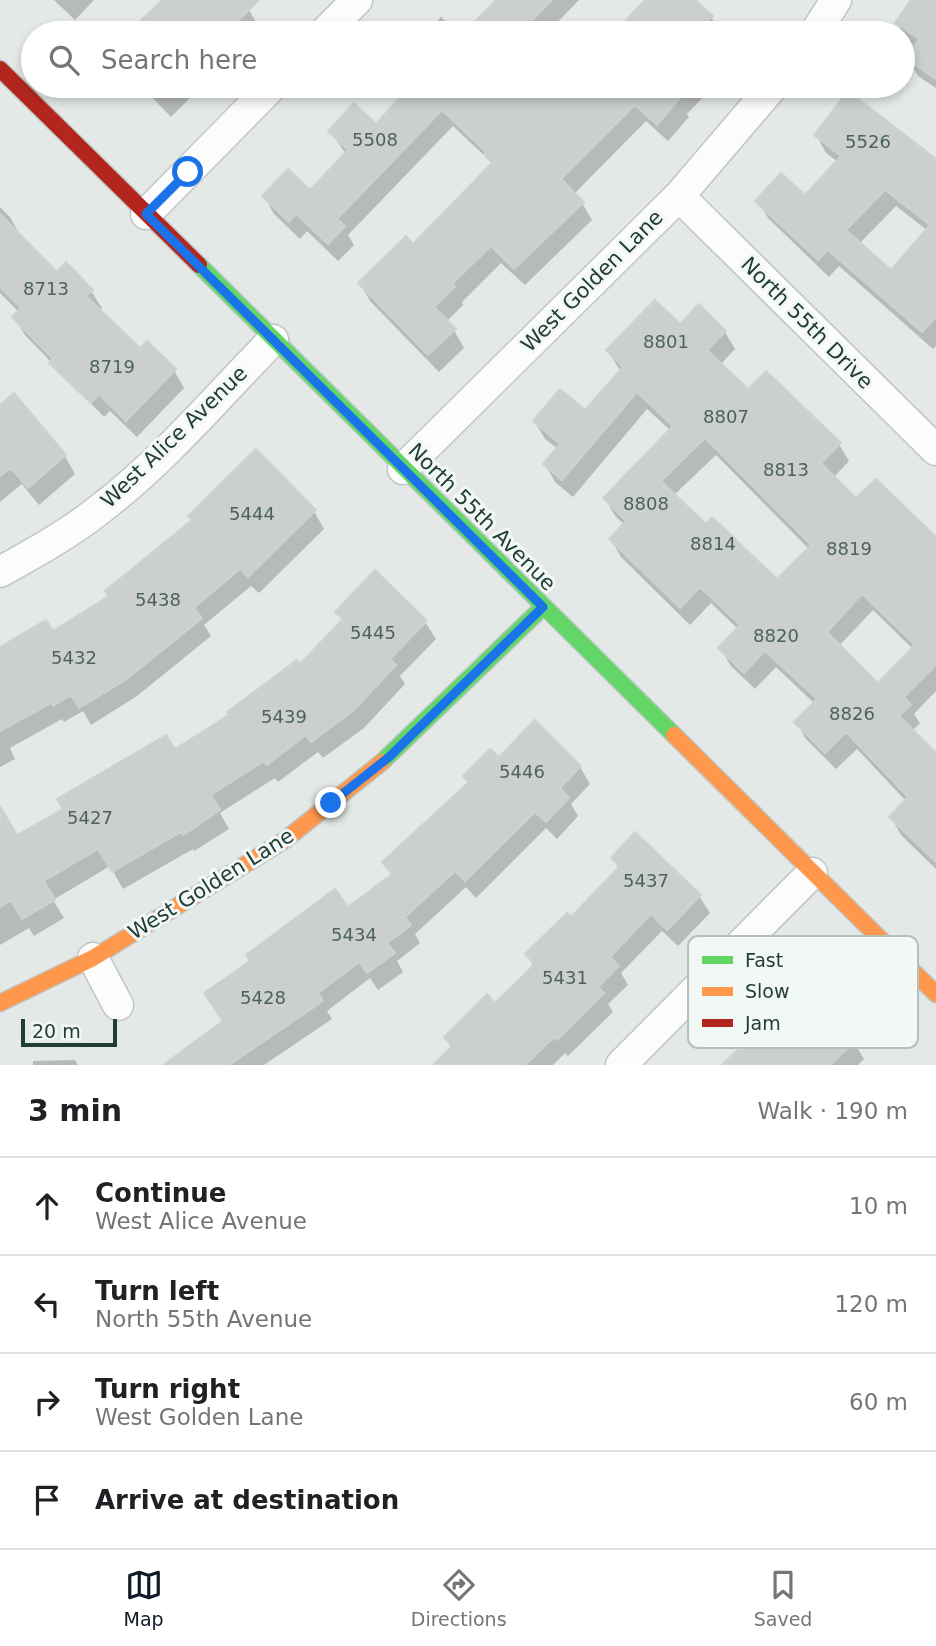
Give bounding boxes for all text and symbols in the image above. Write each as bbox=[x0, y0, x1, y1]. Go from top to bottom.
search box bbox=[21, 21, 915, 98]
icon: search bbox=[45, 41, 83, 79]
text: Search here bbox=[101, 45, 257, 75]
house number: 5508 bbox=[352, 129, 398, 150]
house number: 5526 bbox=[845, 131, 891, 152]
route start bbox=[172, 156, 203, 187]
street label: West Golden Lane bbox=[516, 205, 668, 357]
street label: North 55th Drive bbox=[736, 252, 878, 394]
house number: 8713 bbox=[23, 278, 69, 299]
house number: 8801 bbox=[643, 331, 689, 352]
house number: 8719 bbox=[89, 356, 135, 377]
street label: West Alice Avenue bbox=[96, 361, 252, 513]
house number: 8807 bbox=[703, 406, 749, 427]
street label: North 55th Avenue bbox=[403, 438, 561, 596]
house number: 8813 bbox=[763, 459, 809, 480]
house number: 8808 bbox=[623, 493, 669, 514]
house number: 5444 bbox=[229, 503, 275, 524]
house number: 8814 bbox=[690, 533, 736, 554]
house number: 8819 bbox=[826, 538, 872, 559]
house number: 5438 bbox=[135, 589, 181, 610]
house number: 5445 bbox=[350, 622, 396, 643]
house number: 8820 bbox=[753, 625, 799, 646]
house number: 5432 bbox=[51, 647, 97, 668]
house number: 8826 bbox=[829, 703, 875, 724]
house number: 5439 bbox=[261, 706, 307, 727]
house number: 5446 bbox=[499, 761, 545, 782]
route end bbox=[315, 787, 346, 818]
house number: 5427 bbox=[67, 807, 113, 828]
street label: West Golden Lane bbox=[124, 823, 298, 945]
house number: 5437 bbox=[623, 870, 669, 891]
house number: 5434 bbox=[331, 924, 377, 945]
legend bbox=[688, 936, 918, 1048]
text: Fast bbox=[745, 949, 783, 971]
house number: 5431 bbox=[542, 967, 588, 988]
text: Slow bbox=[745, 980, 790, 1002]
house number: 5428 bbox=[240, 987, 286, 1008]
text: Jam bbox=[744, 1012, 781, 1034]
scale bar bbox=[21, 1016, 117, 1048]
text: 20 m bbox=[32, 1020, 81, 1042]
text: 3 min bbox=[28, 1093, 122, 1128]
text: Walk · 190 m bbox=[757, 1098, 908, 1124]
text: Continue bbox=[95, 1178, 226, 1208]
icon: ahead bbox=[28, 1187, 66, 1225]
text: 10 m bbox=[849, 1193, 908, 1219]
text: West Alice Avenue bbox=[95, 1208, 307, 1234]
text: Turn left bbox=[95, 1276, 219, 1306]
icon: left bbox=[28, 1285, 66, 1323]
text: 120 m bbox=[834, 1291, 908, 1317]
text: North 55th Avenue bbox=[95, 1306, 312, 1332]
text: Turn right bbox=[95, 1374, 240, 1404]
icon: right bbox=[28, 1383, 66, 1421]
text: 60 m bbox=[849, 1389, 908, 1415]
text: West Golden Lane bbox=[95, 1404, 303, 1430]
icon: arrive bbox=[28, 1481, 66, 1519]
text: Arrive at destination bbox=[95, 1485, 399, 1515]
tab: Map bbox=[124, 1566, 164, 1630]
tab: Directions bbox=[411, 1566, 507, 1630]
tab: Saved bbox=[754, 1566, 812, 1630]

